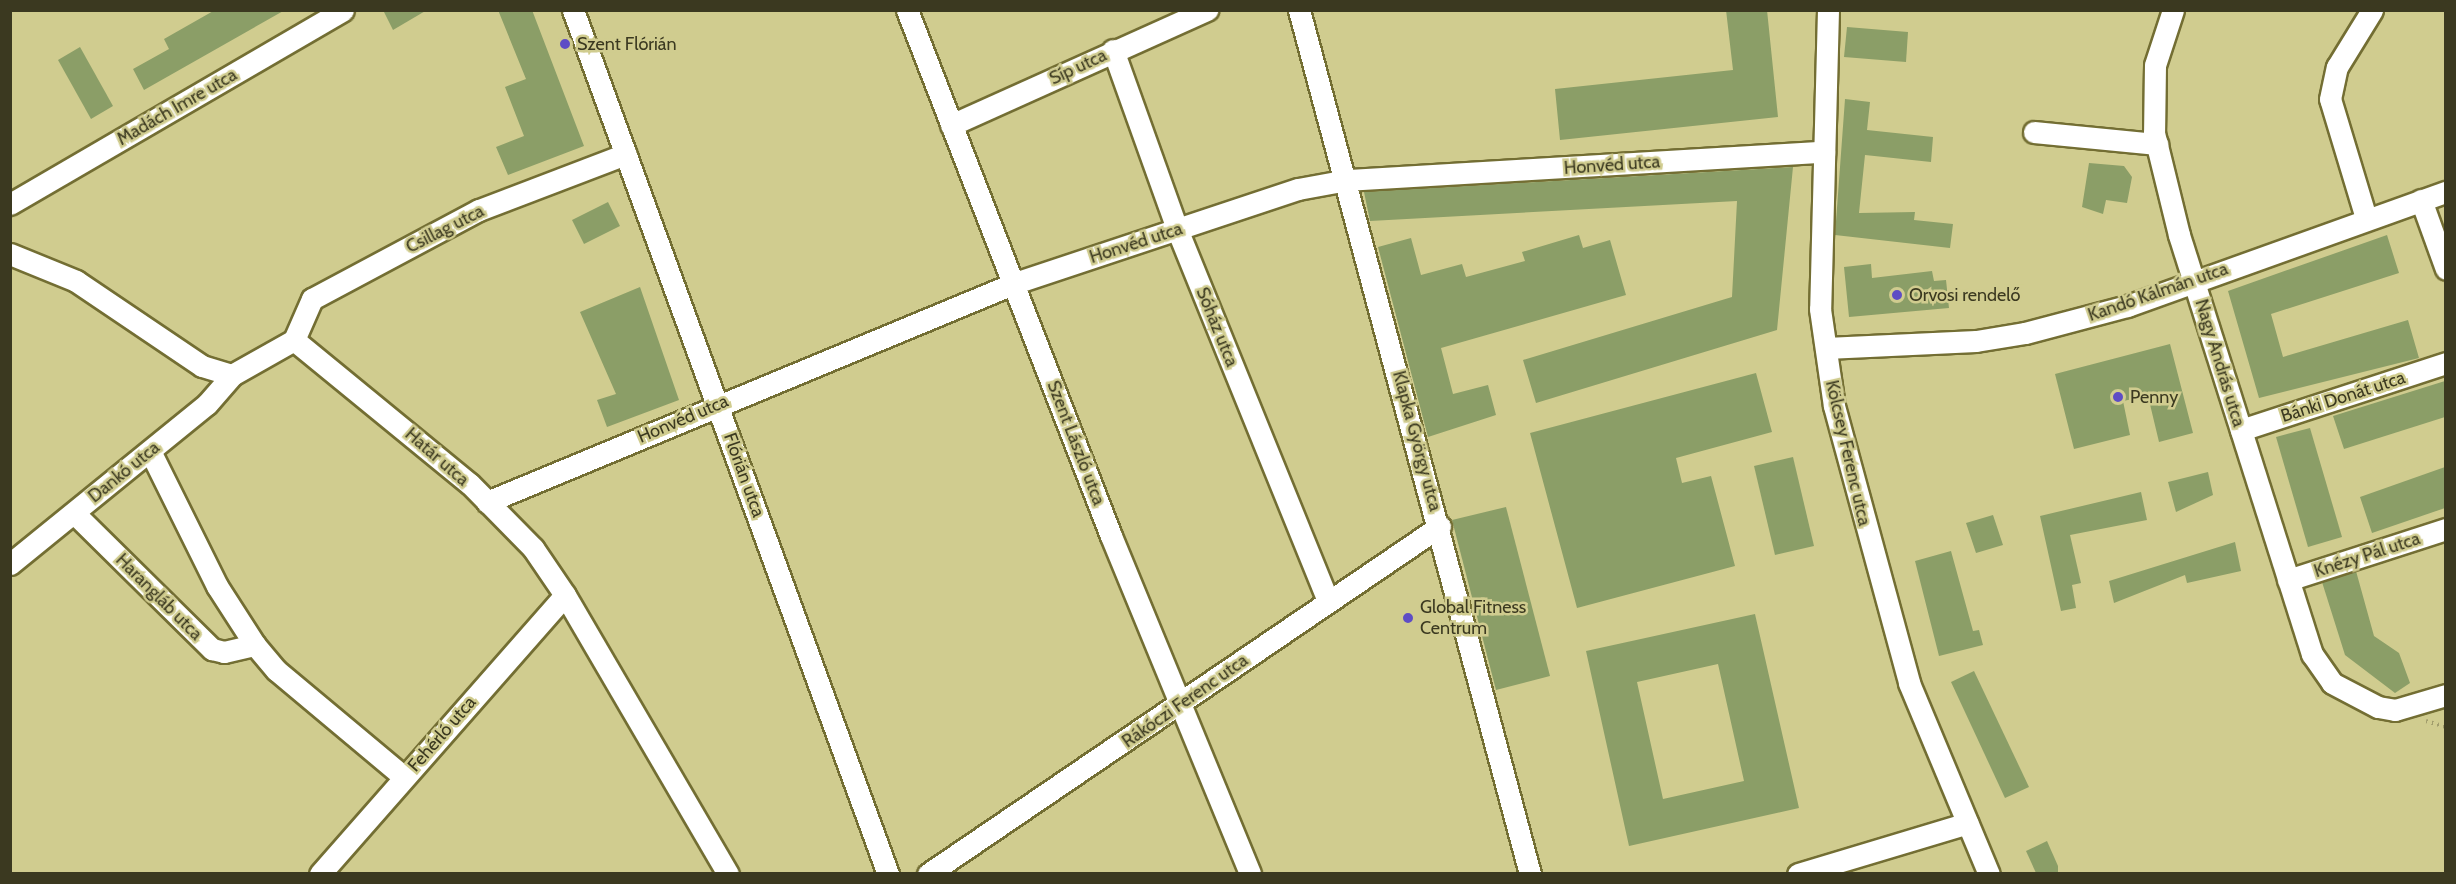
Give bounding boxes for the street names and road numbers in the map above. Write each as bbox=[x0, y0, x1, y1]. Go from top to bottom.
street label: Síp utca bbox=[1046, 44, 1110, 90]
street label: Madách Imre utca bbox=[113, 64, 241, 150]
street label: Honvéd utca bbox=[1563, 151, 1661, 179]
street label: Csillag utca bbox=[402, 200, 488, 258]
street label: Honvéd utca bbox=[1087, 218, 1185, 268]
street label: Kandó Kálmán utca bbox=[2085, 258, 2231, 326]
street label: Sóház utca bbox=[1191, 284, 1243, 370]
street label: Nagy András utca bbox=[2190, 297, 2250, 429]
street label: Bánki Donát utca bbox=[2278, 367, 2408, 427]
street label: Klapka György utca bbox=[1388, 368, 1446, 514]
street label: Szent László utca bbox=[1042, 378, 1110, 508]
street label: Kölcsey Ferenc utca bbox=[1821, 378, 1875, 528]
street label: Honvéd utca bbox=[634, 390, 732, 448]
street label: Határ utca bbox=[401, 423, 473, 491]
street label: Flórián utca bbox=[719, 430, 769, 520]
street label: Dankó utca bbox=[84, 437, 164, 507]
street label: Knézy Pál utca bbox=[2311, 528, 2423, 582]
street label: Harangláb utca bbox=[111, 549, 207, 645]
street label: Rákóczi Ferenc utca bbox=[1118, 650, 1252, 752]
street label: Fehérló utca bbox=[403, 692, 481, 776]

